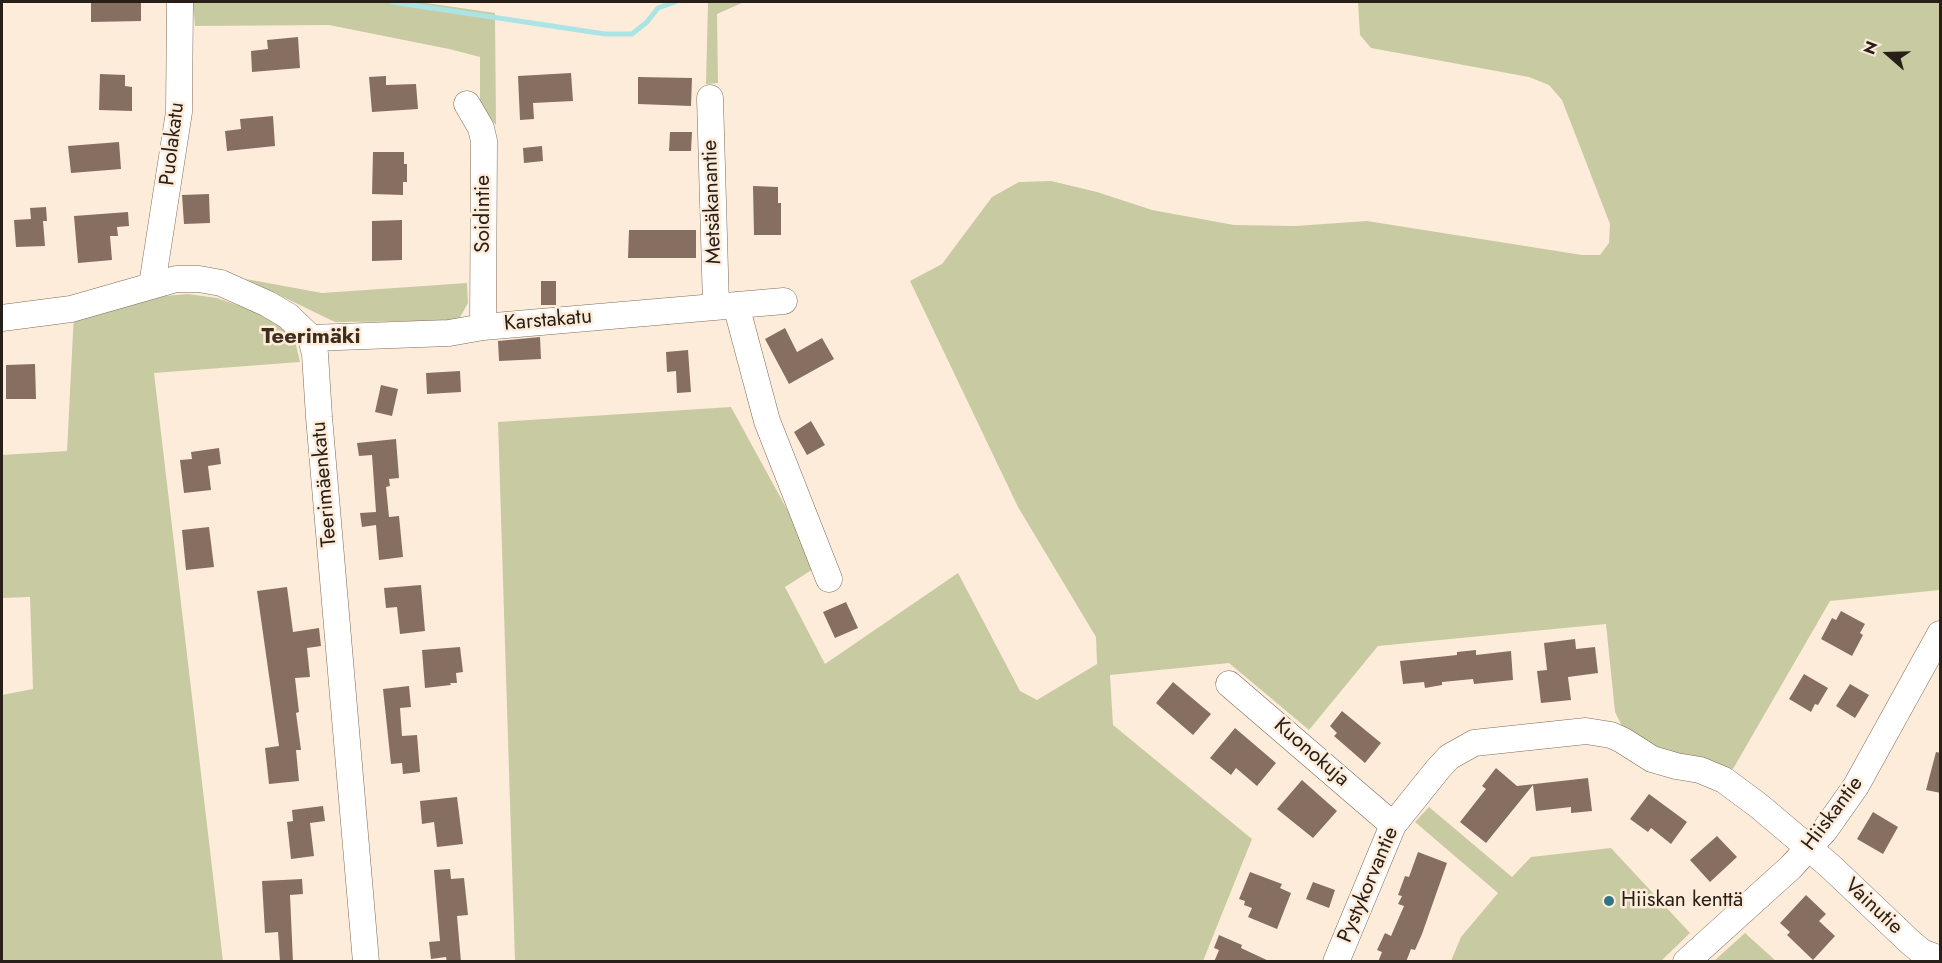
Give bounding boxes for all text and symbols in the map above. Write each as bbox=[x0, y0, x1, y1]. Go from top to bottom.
north arrow bbox=[1858, 24, 1918, 84]
text: N bbox=[1858, 38, 1884, 58]
street label: Puolakatu bbox=[155, 101, 191, 187]
street label: Metsäkanantie bbox=[698, 139, 728, 265]
street label: Soidintie bbox=[471, 175, 497, 253]
street label: Karstakatu bbox=[503, 305, 593, 337]
district label: Teerimäki bbox=[261, 325, 361, 351]
street label: Teerimäenkatu bbox=[307, 420, 343, 548]
street label: Kuonokuja bbox=[1268, 713, 1354, 793]
street label: Hiiskantie bbox=[1797, 772, 1869, 856]
street label: Pystykorvantie bbox=[1333, 823, 1405, 947]
street label: Vainutie bbox=[1839, 874, 1907, 940]
place label: Hiiskan kenttä bbox=[1621, 888, 1743, 914]
marker: Hiiskan kenttä bbox=[1602, 894, 1616, 908]

